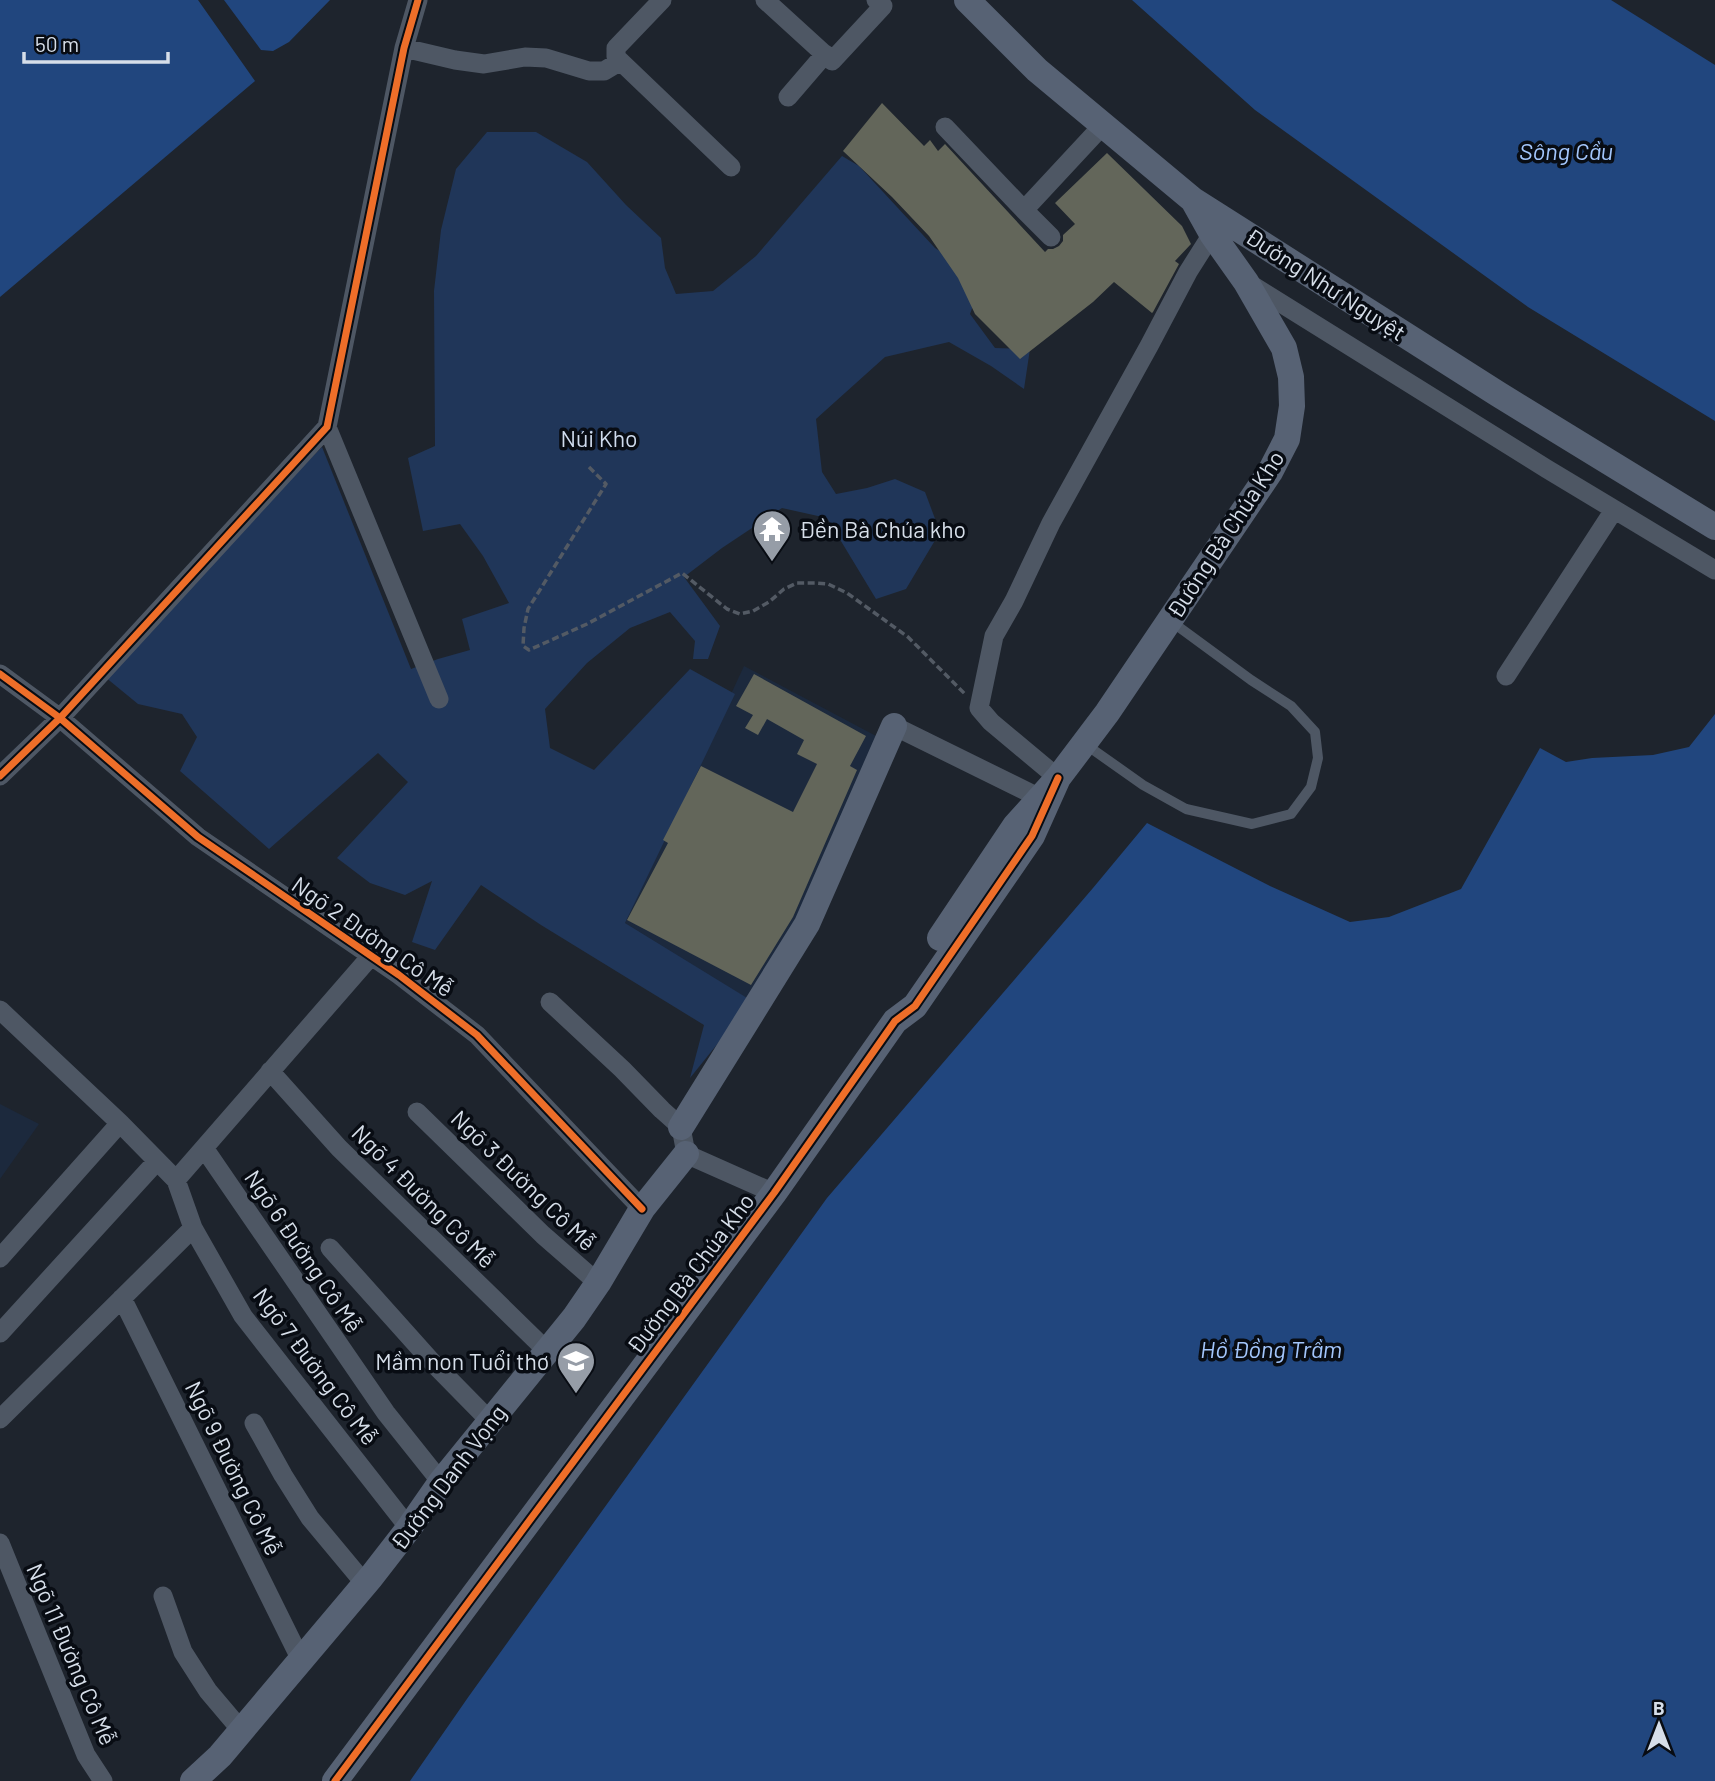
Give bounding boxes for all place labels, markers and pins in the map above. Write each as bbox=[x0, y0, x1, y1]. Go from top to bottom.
temple icon: Đền Bà Chúa kho bbox=[751, 508, 793, 563]
place label: Đền Bà Chúa kho bbox=[799, 515, 966, 543]
school or university icon: Mầm non Tuổi thơ bbox=[555, 1340, 597, 1395]
place label: Mầm non Tuổi thơ bbox=[375, 1347, 549, 1375]

